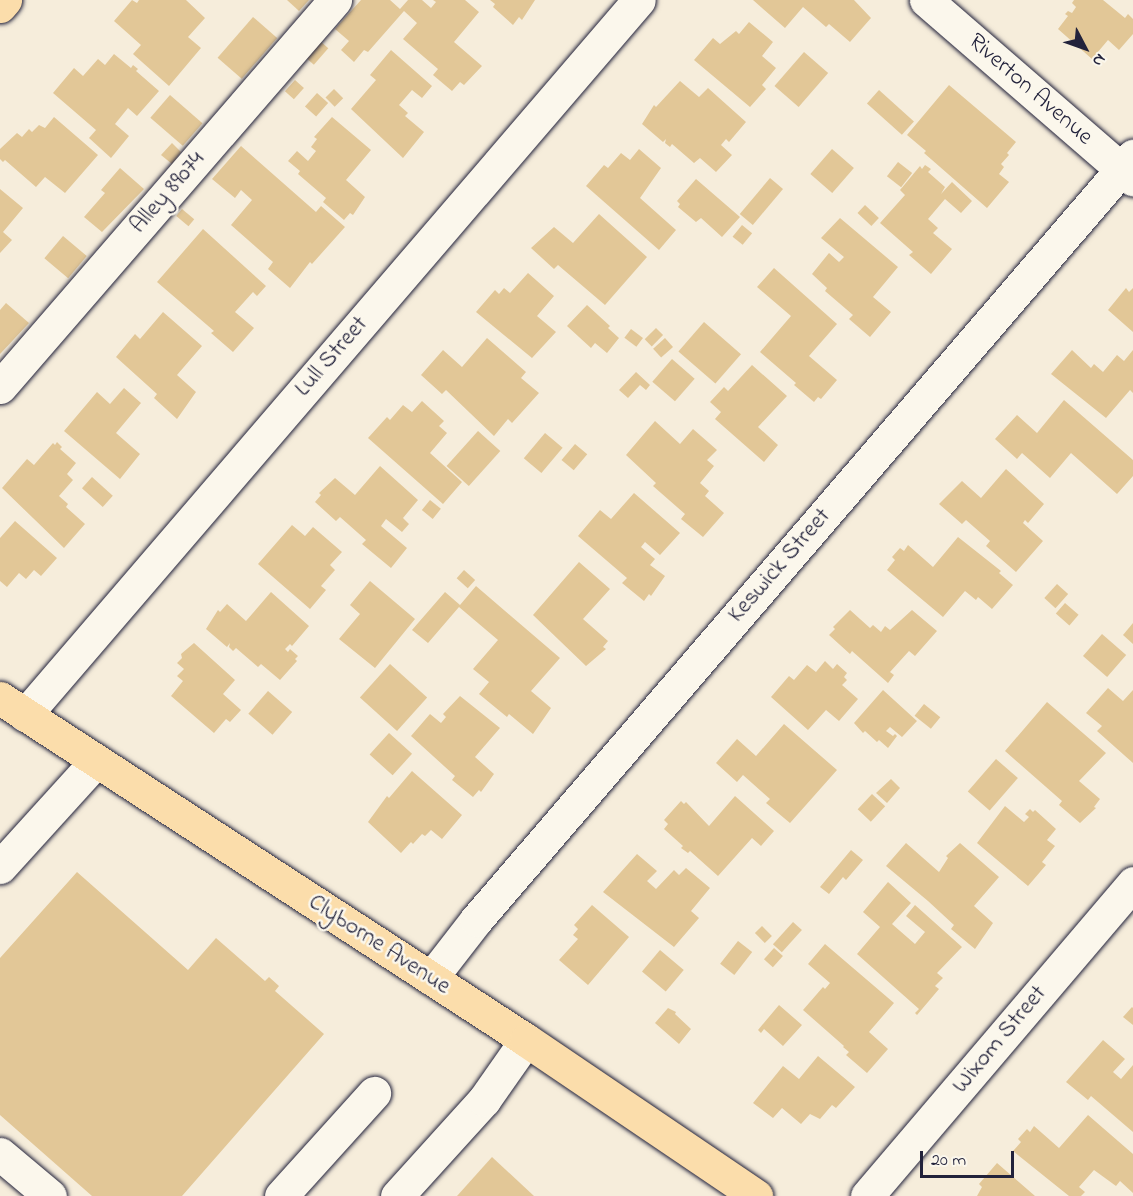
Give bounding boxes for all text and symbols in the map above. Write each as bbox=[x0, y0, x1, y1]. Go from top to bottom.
north arrow bbox=[1055, 18, 1115, 78]
street label: Riverton Avenue bbox=[962, 28, 1098, 152]
text: N bbox=[1086, 48, 1111, 72]
street label: Alley 89074 bbox=[125, 146, 211, 240]
street label: Lull Street bbox=[289, 311, 375, 403]
street label: Keswick Street bbox=[722, 503, 838, 629]
street label: Clyborne Avenue bbox=[303, 888, 455, 1002]
street label: Wixom Street bbox=[947, 980, 1053, 1100]
scale bar bbox=[923, 1139, 1018, 1177]
text: 20 m bbox=[931, 1148, 966, 1174]

